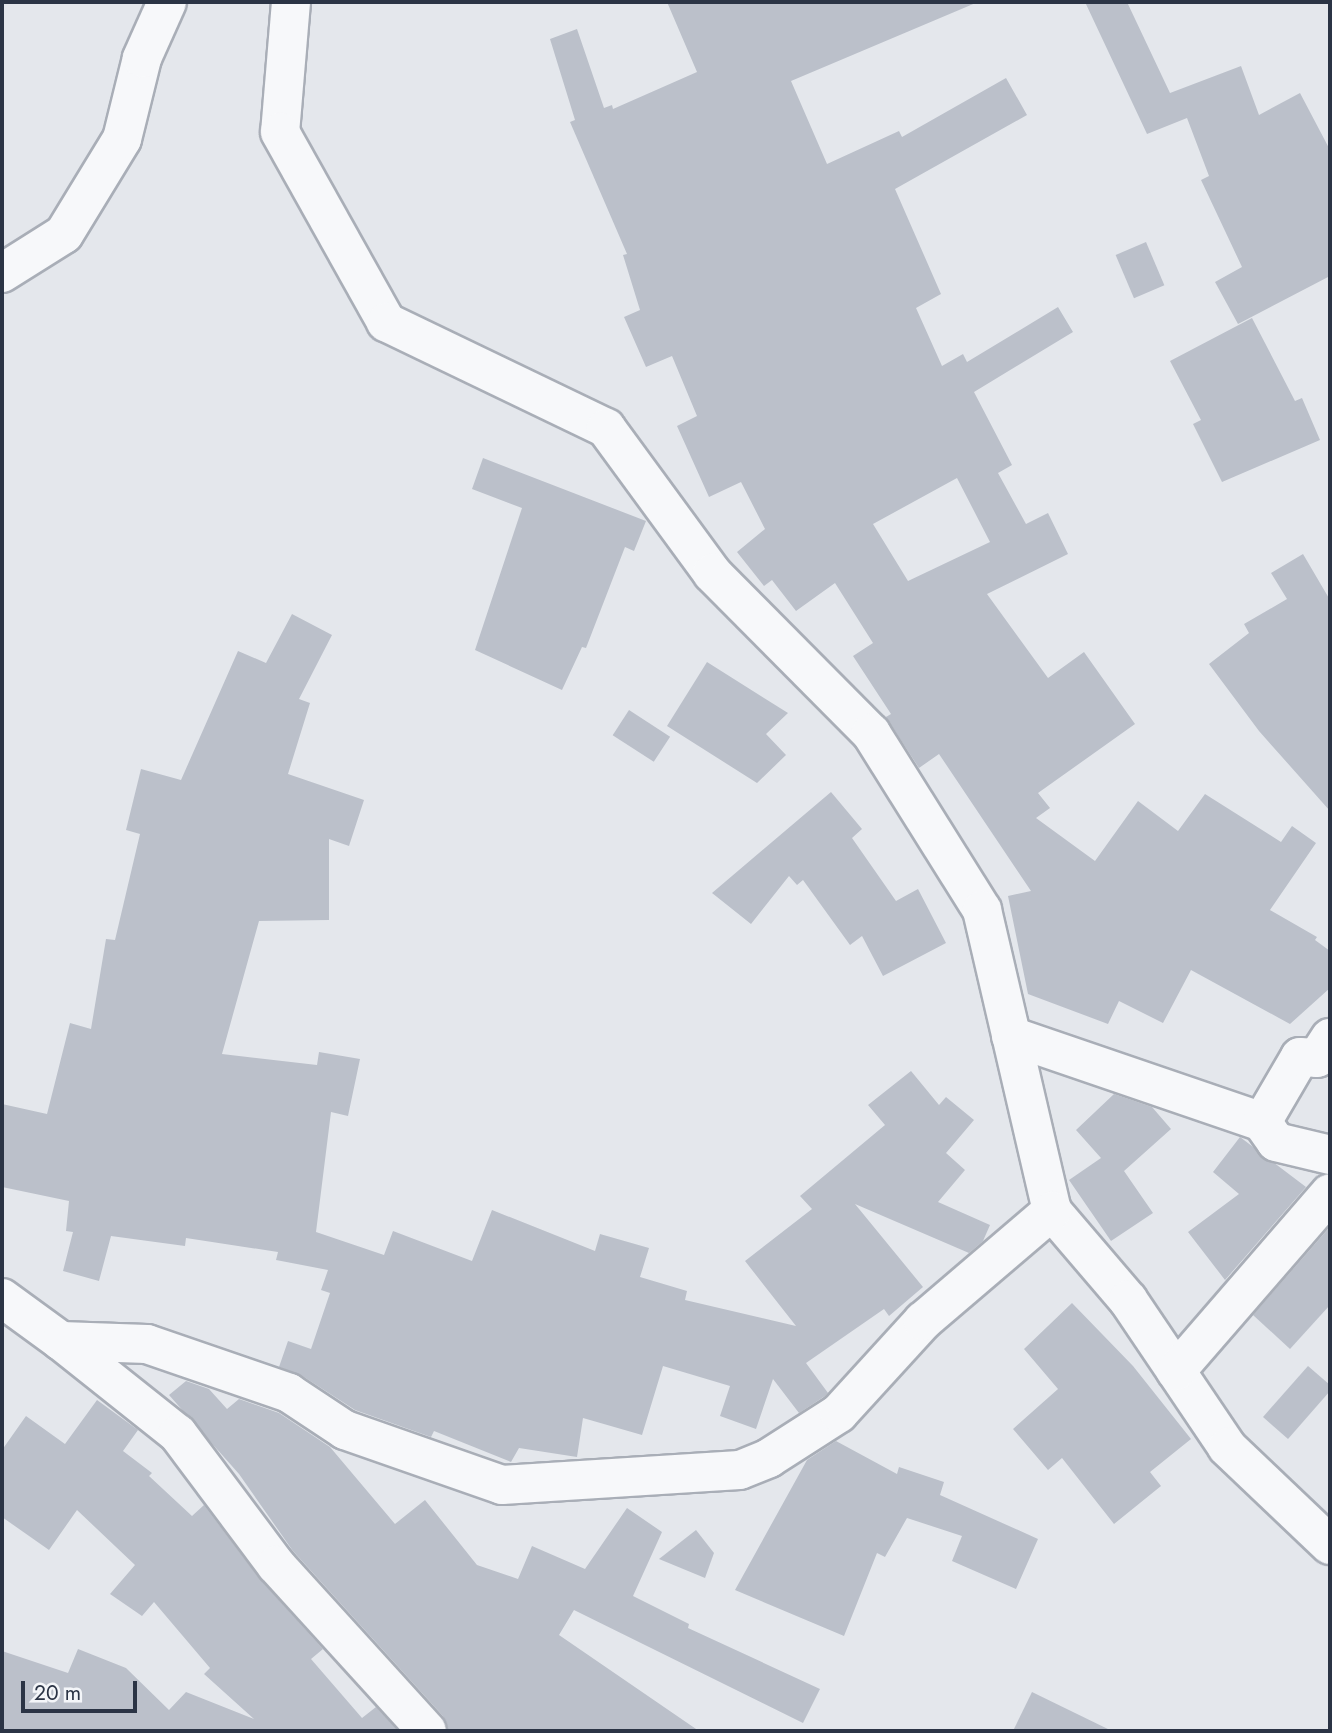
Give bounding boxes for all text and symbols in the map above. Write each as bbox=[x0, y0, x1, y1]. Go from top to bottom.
scale bar bbox=[24, 1666, 140, 1710]
text: 20 m bbox=[34, 1678, 81, 1708]

